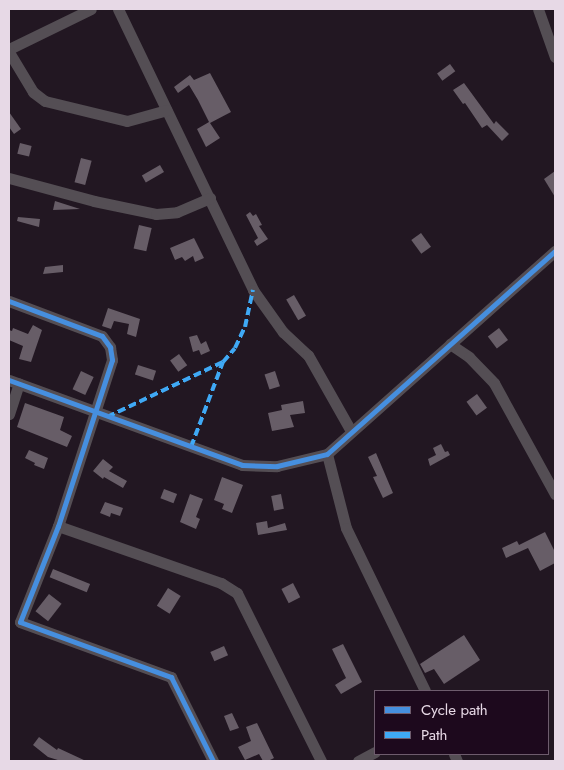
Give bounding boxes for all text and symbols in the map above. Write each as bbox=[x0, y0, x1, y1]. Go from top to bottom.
legend bbox=[374, 690, 549, 755]
text: Cycle path bbox=[421, 699, 488, 721]
text: Path bbox=[421, 724, 447, 746]

